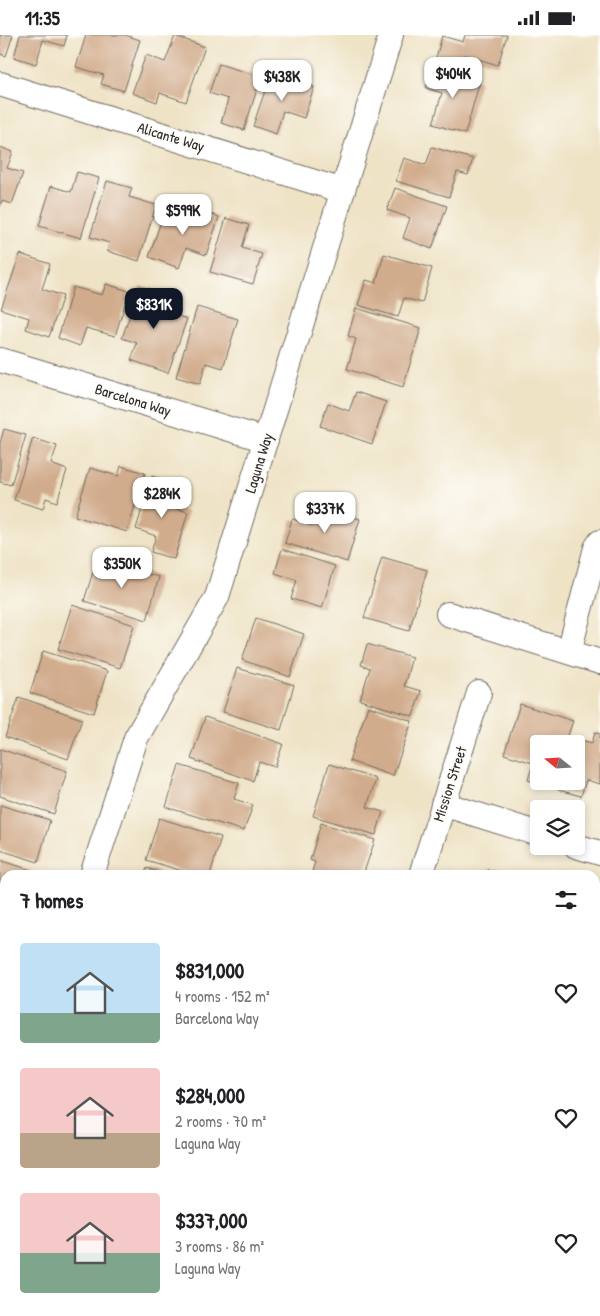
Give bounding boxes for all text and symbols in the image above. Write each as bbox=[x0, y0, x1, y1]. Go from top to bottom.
text: 11:35 bbox=[25, 5, 60, 31]
pin: $404K bbox=[418, 57, 488, 99]
pin: $438K bbox=[247, 59, 317, 102]
text: $404K bbox=[435, 62, 471, 84]
text: $438K bbox=[264, 65, 300, 87]
street label: Alicante Way bbox=[135, 116, 207, 157]
pin: $599K bbox=[148, 193, 218, 236]
text: $599K bbox=[166, 199, 201, 221]
pin: $831K bbox=[119, 287, 189, 330]
text: $831K bbox=[136, 293, 172, 315]
street label: Barcelona Way bbox=[92, 378, 174, 421]
street label: Laguna Way bbox=[239, 430, 278, 495]
pin: $284K bbox=[127, 477, 197, 519]
text: $284K bbox=[144, 482, 180, 504]
pin: $337K bbox=[290, 491, 360, 534]
text: $337K bbox=[306, 497, 344, 519]
pin: $350K bbox=[87, 547, 157, 589]
text: $350K bbox=[103, 552, 141, 574]
north arrow bbox=[530, 735, 585, 790]
map controls bbox=[530, 735, 585, 855]
street label: Mission Street bbox=[427, 743, 472, 824]
button: layers bbox=[530, 800, 585, 855]
text: 7 homes bbox=[20, 886, 83, 915]
icon: filters bbox=[552, 886, 580, 914]
text: $831,000 bbox=[175, 956, 244, 985]
icon: home bbox=[60, 963, 120, 1023]
icon: heart bbox=[552, 979, 580, 1007]
text: 4 rooms · 152 m² bbox=[175, 985, 270, 1007]
text: Barcelona Way bbox=[175, 1007, 259, 1029]
text: $284,000 bbox=[175, 1081, 245, 1110]
icon: home bbox=[60, 1088, 120, 1148]
icon: heart bbox=[552, 1104, 580, 1132]
text: 2 rooms · 70 m² bbox=[175, 1110, 266, 1132]
text: Laguna Way bbox=[175, 1132, 241, 1154]
text: $337,000 bbox=[175, 1206, 247, 1235]
icon: home bbox=[60, 1213, 120, 1273]
icon: heart bbox=[552, 1229, 580, 1257]
text: 3 rooms · 86 m² bbox=[175, 1235, 264, 1257]
text: Laguna Way bbox=[175, 1257, 241, 1279]

